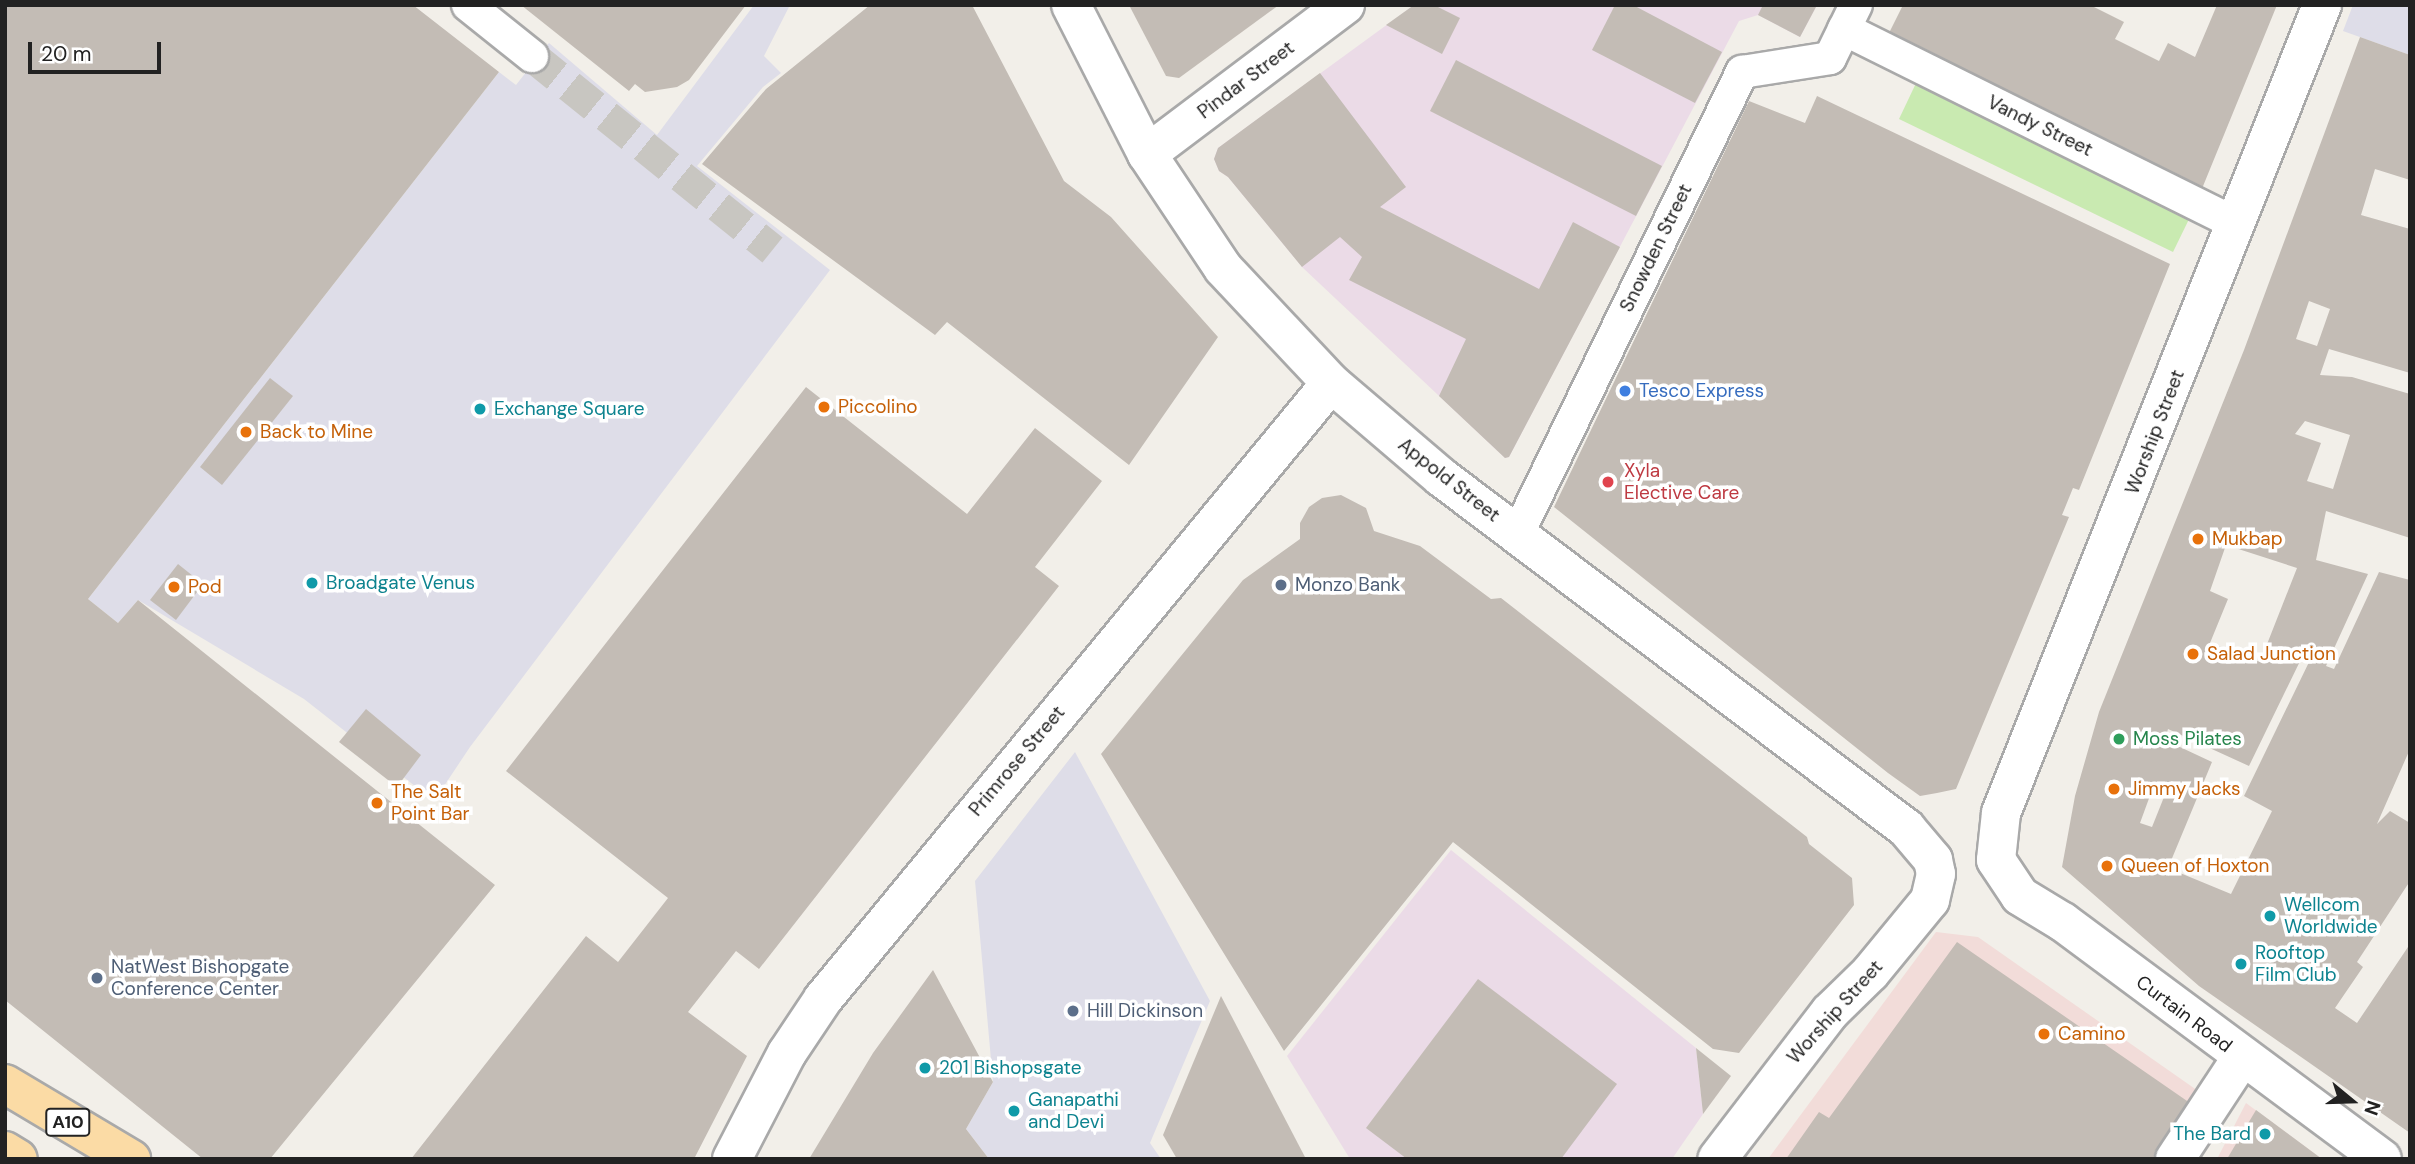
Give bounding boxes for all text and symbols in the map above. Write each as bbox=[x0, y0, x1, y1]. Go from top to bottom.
scale bar bbox=[32, 28, 164, 72]
street label: Pindar Street bbox=[1193, 36, 1299, 124]
text: 20 m bbox=[41, 40, 92, 68]
street label: Vandy Street bbox=[1984, 91, 2096, 161]
street label: Snowden Street bbox=[1615, 180, 1697, 316]
street label: Worship Street bbox=[2121, 367, 2189, 497]
place label: Tesco Express bbox=[1639, 380, 1764, 402]
marker: Tesco Express bbox=[1617, 383, 1633, 399]
place label: Piccolino bbox=[838, 396, 918, 418]
place label: Exchange Square bbox=[494, 398, 644, 420]
marker: Piccolino bbox=[816, 399, 832, 415]
marker: Exchange Square bbox=[472, 401, 488, 417]
place label: Back to Mine bbox=[260, 421, 373, 443]
marker: Back to Mine bbox=[238, 424, 254, 440]
street label: Appold Street bbox=[1394, 433, 1504, 527]
place label: Xyla Elective Care bbox=[1624, 460, 1739, 504]
marker: Xyla Elective Care bbox=[1598, 472, 1618, 492]
place label: Mukbap bbox=[2212, 528, 2283, 550]
marker: Mukbap bbox=[2190, 531, 2206, 547]
place label: Broadgate Venus bbox=[326, 572, 475, 594]
place label: Monzo Bank bbox=[1295, 574, 1400, 596]
marker: Broadgate Venus bbox=[304, 575, 320, 591]
place label: Pod bbox=[188, 576, 222, 598]
marker: Monzo Bank bbox=[1273, 577, 1289, 593]
marker: Pod bbox=[166, 579, 182, 595]
place label: Salad Junction bbox=[2207, 643, 2336, 665]
marker: Salad Junction bbox=[2185, 646, 2201, 662]
street label: Primrose Street bbox=[964, 701, 1070, 821]
place label: Moss Pilates bbox=[2133, 728, 2242, 750]
marker: Moss Pilates bbox=[2111, 731, 2127, 747]
place label: Jimmy Jacks bbox=[2128, 778, 2241, 800]
place label: The Salt Point Bar bbox=[391, 781, 470, 825]
marker: Jimmy Jacks bbox=[2106, 781, 2122, 797]
marker: The Salt Point Bar bbox=[369, 795, 385, 811]
place label: Queen of Hoxton bbox=[2121, 855, 2270, 877]
marker: Queen of Hoxton bbox=[2099, 858, 2115, 874]
place label: Wellcom Worldwide bbox=[2284, 894, 2378, 938]
marker: Wellcom Worldwide bbox=[2262, 908, 2278, 924]
place label: Rooftop Film Club bbox=[2255, 942, 2337, 986]
street label: Worship Street bbox=[1783, 955, 1887, 1069]
place label: NatWest Bishopgate Conference Center bbox=[111, 956, 289, 1000]
marker: Rooftop Film Club bbox=[2233, 956, 2249, 972]
marker: NatWest Bishopgate Conference Center bbox=[89, 970, 105, 986]
street label: Curtain Road bbox=[2132, 971, 2236, 1057]
place label: Hill Dickinson bbox=[1087, 1000, 1203, 1022]
marker: Hill Dickinson bbox=[1065, 1003, 1081, 1019]
place label: Camino bbox=[2058, 1023, 2126, 1045]
marker: Camino bbox=[2036, 1026, 2052, 1042]
place label: 201 Bishopsgate bbox=[939, 1057, 1082, 1079]
marker: 201 Bishopsgate bbox=[917, 1060, 933, 1076]
north arrow bbox=[2317, 1066, 2387, 1136]
place label: Ganapathi and Devi bbox=[1028, 1089, 1119, 1133]
text: N bbox=[2358, 1097, 2386, 1119]
marker: Ganapathi and Devi bbox=[1006, 1103, 1022, 1119]
road number: A10 bbox=[45, 1107, 91, 1136]
place label: The Bard bbox=[2173, 1123, 2251, 1145]
marker: The Bard bbox=[2257, 1126, 2273, 1142]

